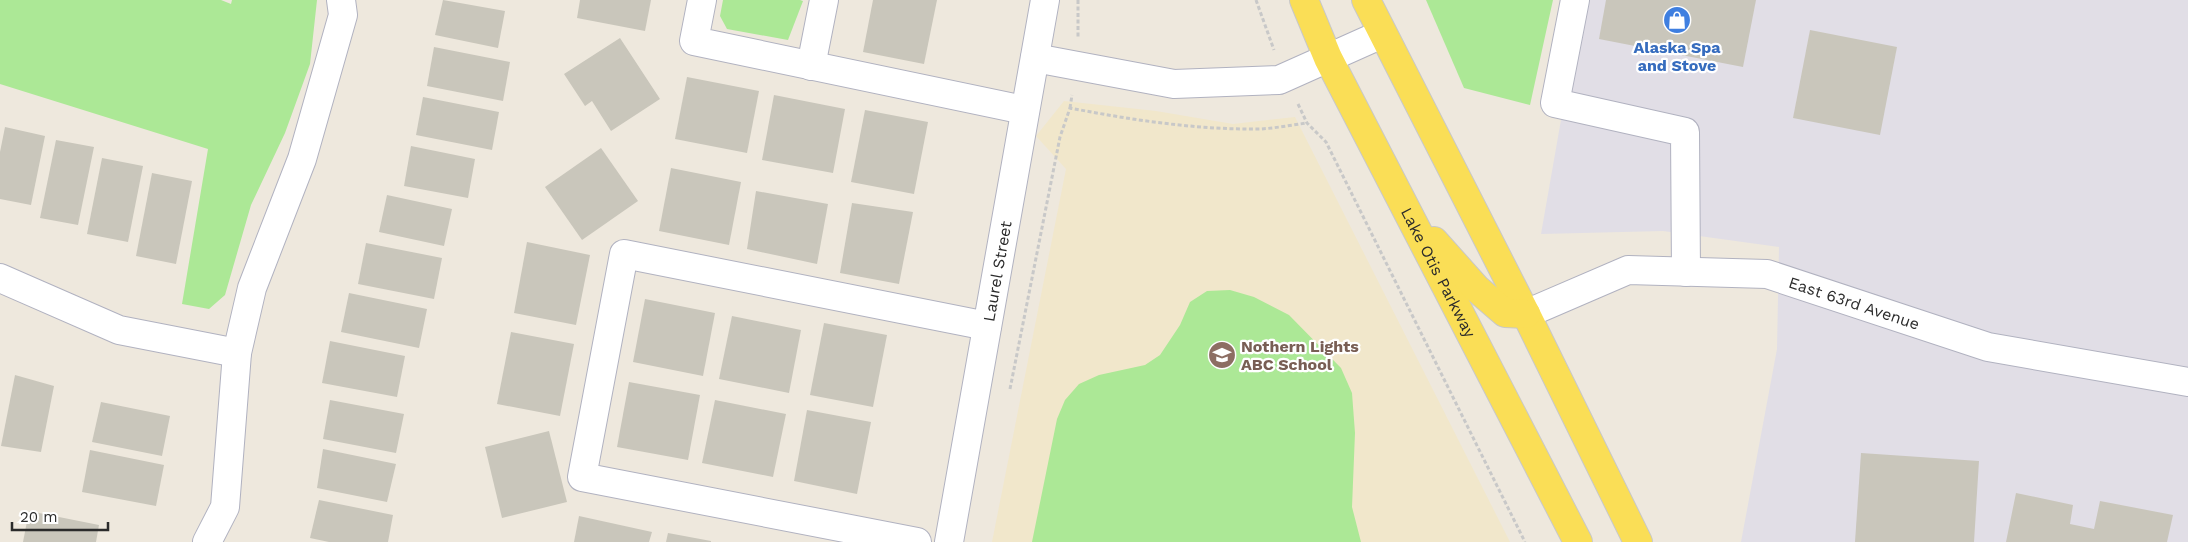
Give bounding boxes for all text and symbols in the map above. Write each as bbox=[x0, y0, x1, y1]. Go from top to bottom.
shop icon: Alaska Spa and Stove bbox=[1662, 5, 1692, 35]
place label: Alaska Spa and Stove bbox=[1633, 38, 1721, 75]
street label: Lake Otis Parkway bbox=[1397, 204, 1480, 341]
street label: Laurel Street bbox=[979, 219, 1016, 323]
street label: East 63rd Avenue bbox=[1786, 273, 1922, 334]
place label: Nothern Lights ABC School bbox=[1241, 337, 1359, 374]
school or university icon: Nothern Lights ABC School bbox=[1207, 340, 1237, 370]
scale bar bbox=[12, 500, 109, 532]
text: 20 m bbox=[20, 508, 58, 526]

